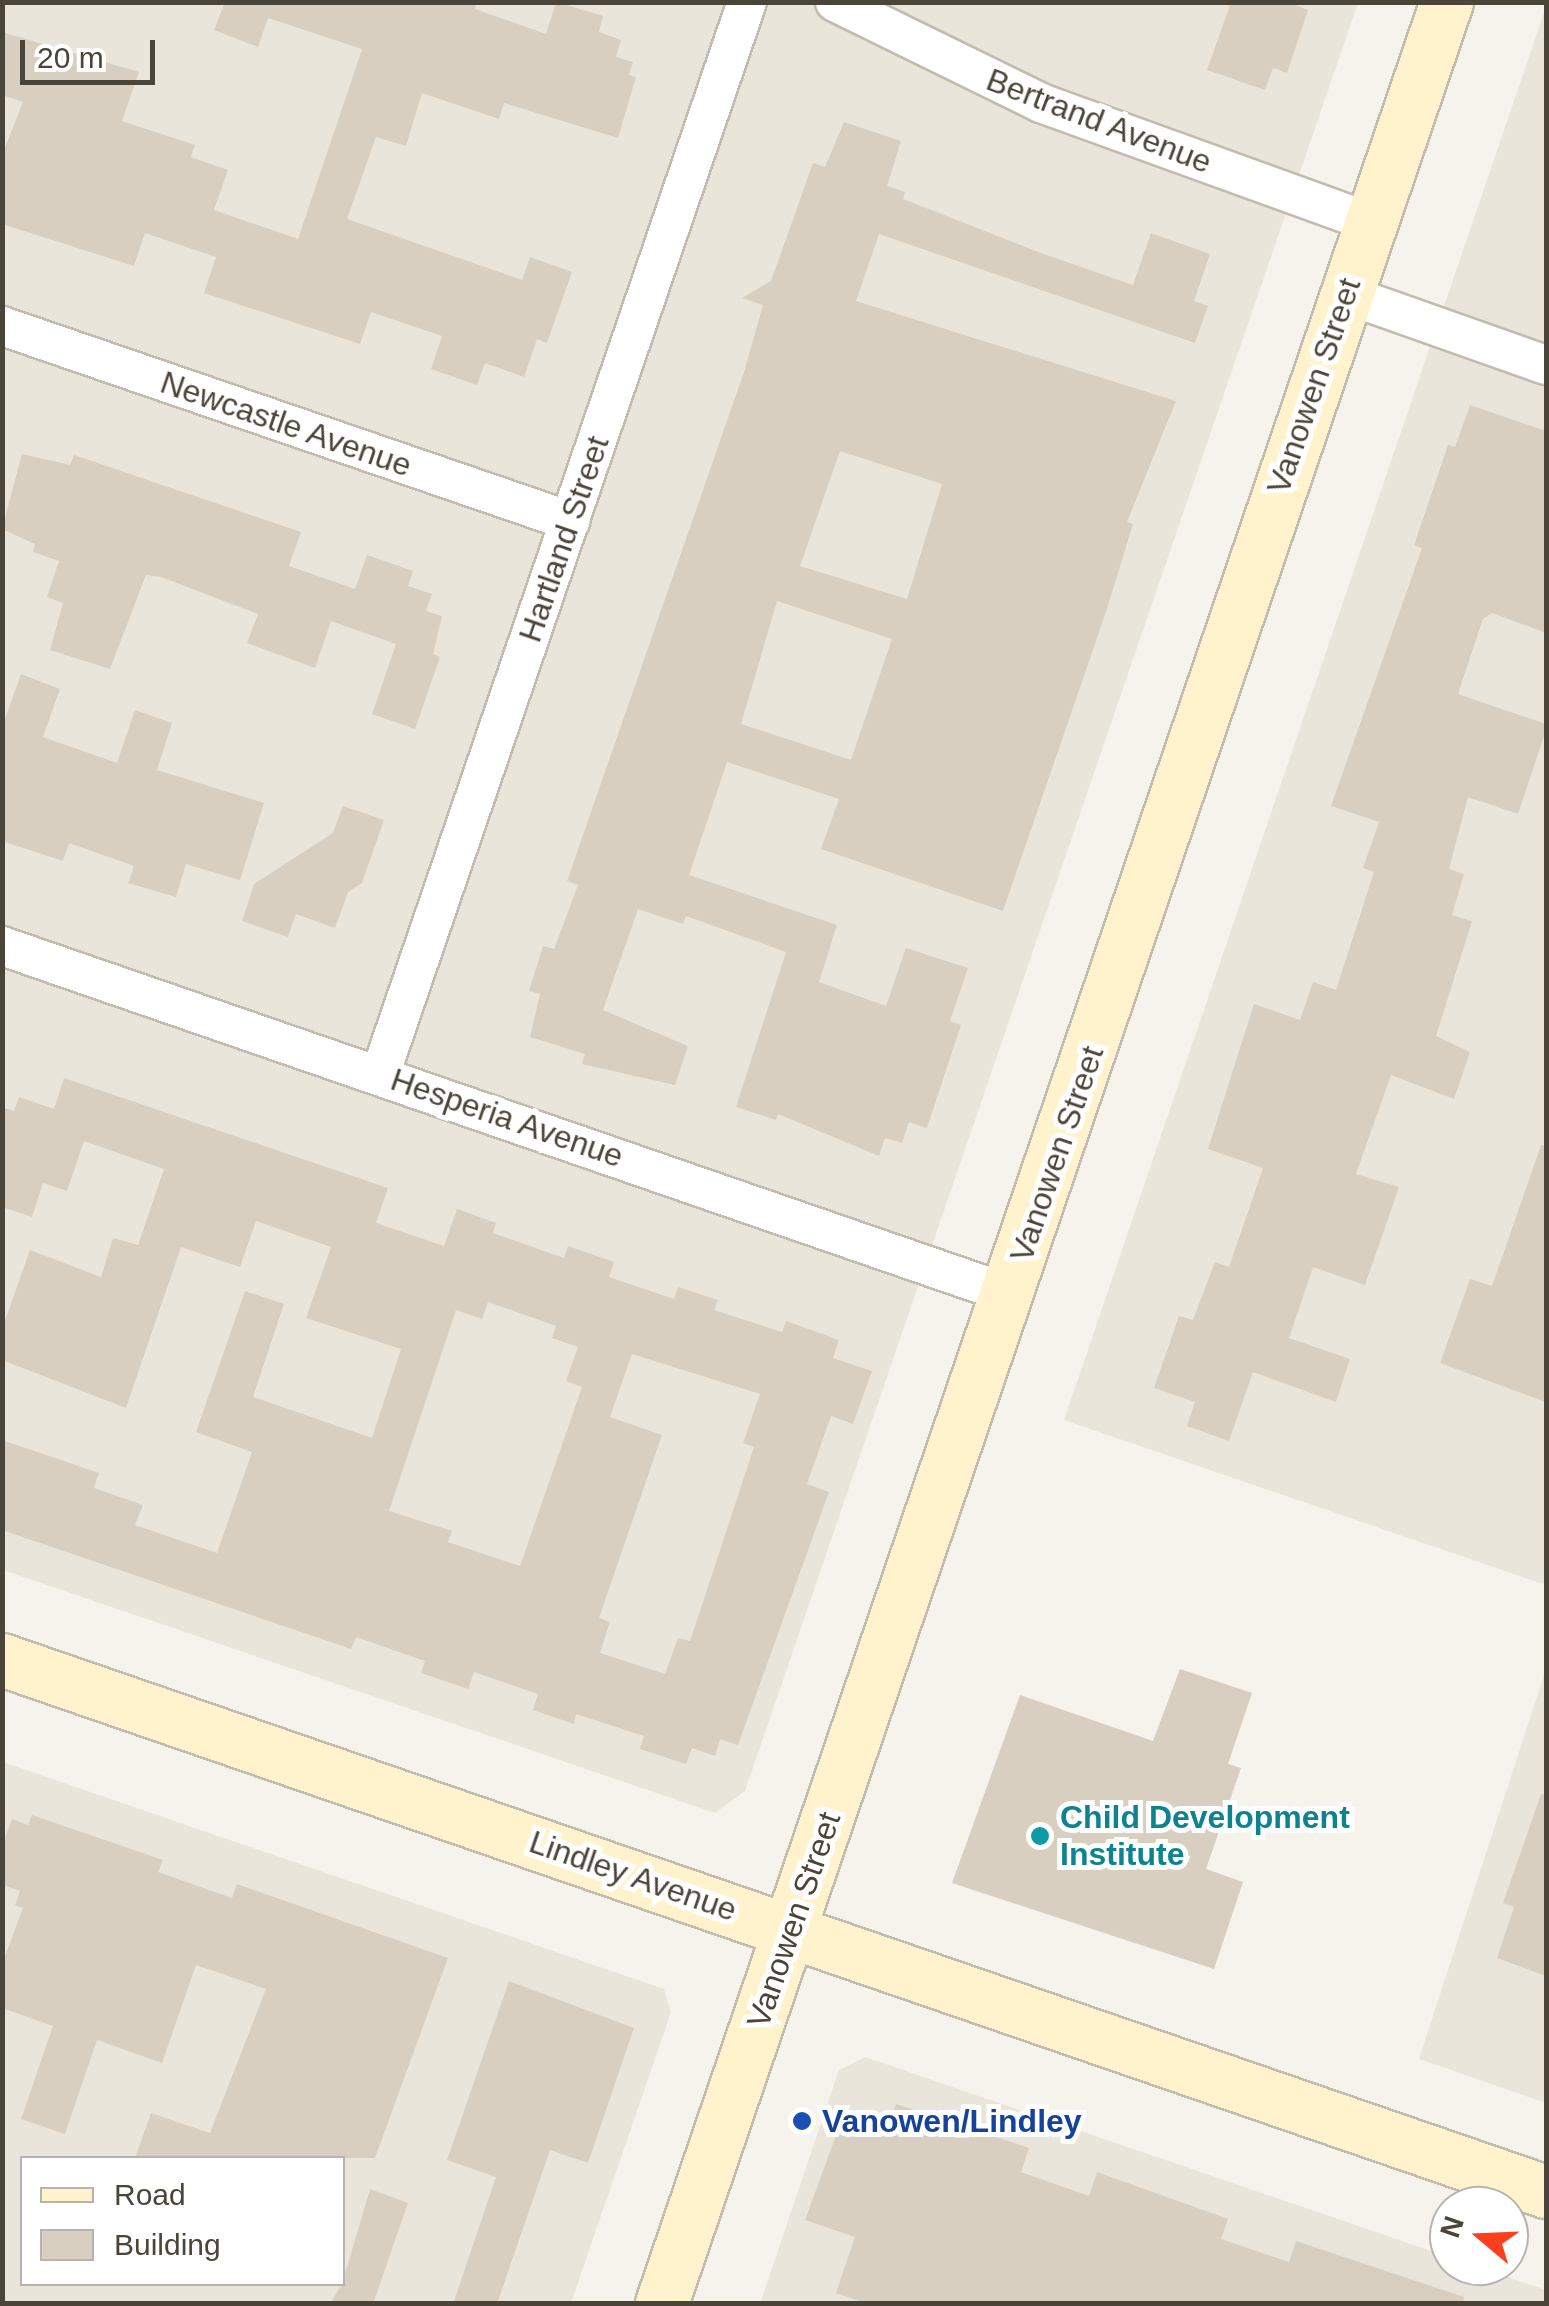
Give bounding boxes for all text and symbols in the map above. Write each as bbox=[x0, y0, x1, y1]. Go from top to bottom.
scale bar bbox=[25, 20, 160, 82]
text: 20 m bbox=[37, 41, 104, 74]
street label: Bertrand Avenue bbox=[980, 60, 1218, 182]
street label: Vanowen Street bbox=[1259, 273, 1369, 499]
street label: Newcastle Avenue bbox=[155, 363, 417, 485]
street label: Hartland Street bbox=[511, 431, 617, 647]
street label: Vanowen Street bbox=[1002, 1041, 1112, 1267]
street label: Hesperia Avenue bbox=[385, 1060, 629, 1176]
place label: Child Development Institute bbox=[1060, 1799, 1350, 1874]
street label: Vanowen Street bbox=[739, 1807, 849, 2033]
street label: Lindley Avenue bbox=[524, 1822, 742, 1930]
marker: Child Development Institute bbox=[1029, 1825, 1051, 1847]
place label: Vanowen/Lindley bbox=[822, 2102, 1082, 2140]
marker: Vanowen/Lindley bbox=[791, 2110, 813, 2132]
legend bbox=[20, 2156, 345, 2286]
text: Road bbox=[114, 2178, 186, 2211]
north arrow bbox=[1429, 2186, 1529, 2286]
text: N bbox=[1434, 2212, 1470, 2241]
text: Building bbox=[114, 2228, 221, 2261]

